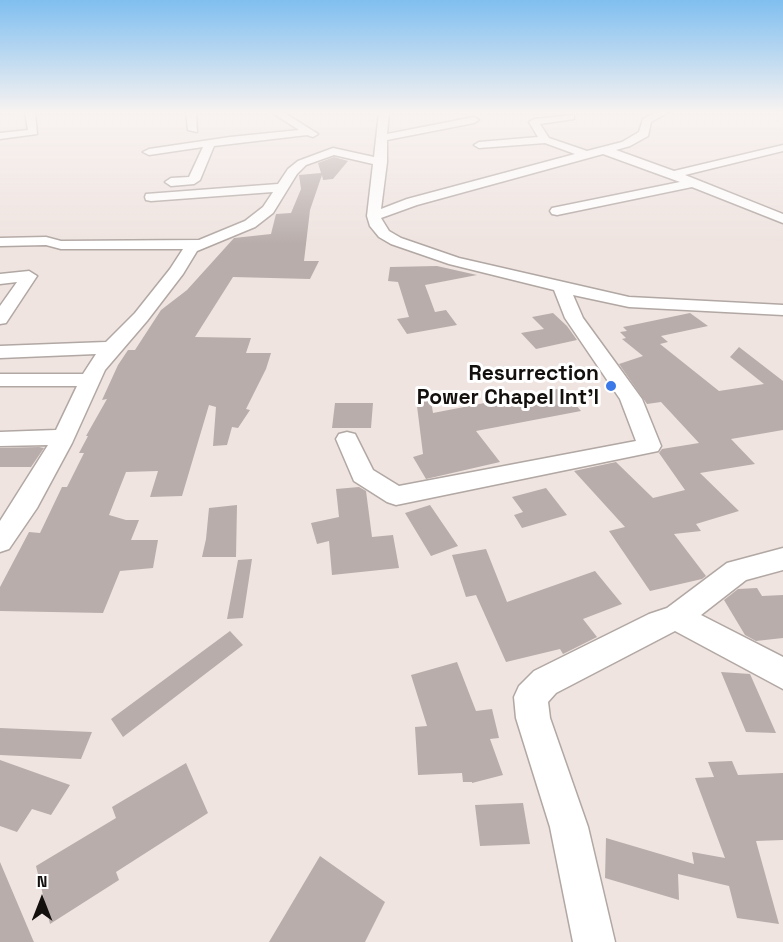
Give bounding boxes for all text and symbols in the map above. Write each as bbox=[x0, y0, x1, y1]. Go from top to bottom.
place label: Resurrection Power Chapel Int'l bbox=[417, 361, 599, 411]
marker: Resurrection Power Chapel Int'l bbox=[604, 379, 618, 393]
north arrow bbox=[12, 870, 72, 930]
text: N bbox=[37, 871, 47, 892]

